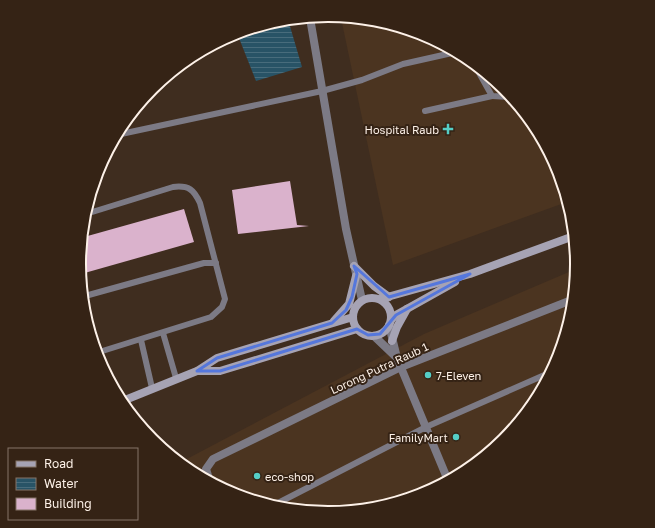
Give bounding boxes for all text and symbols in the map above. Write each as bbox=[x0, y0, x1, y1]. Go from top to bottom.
place label: Hospital Raub bbox=[365, 123, 439, 136]
marker: Hospital Raub bbox=[442, 123, 454, 135]
street label: Lorong Putra Raub 1 bbox=[328, 340, 430, 396]
place label: 7-Eleven bbox=[436, 369, 481, 382]
marker: 7-Eleven bbox=[423, 370, 433, 380]
place label: FamilyMart bbox=[389, 431, 448, 444]
marker: FamilyMart bbox=[451, 432, 461, 442]
legend bbox=[8, 448, 138, 520]
text: Road bbox=[44, 456, 73, 471]
place label: eco-shop bbox=[265, 470, 314, 483]
marker: eco-shop bbox=[252, 471, 262, 481]
text: Water bbox=[44, 476, 78, 491]
text: Building bbox=[44, 496, 92, 511]

